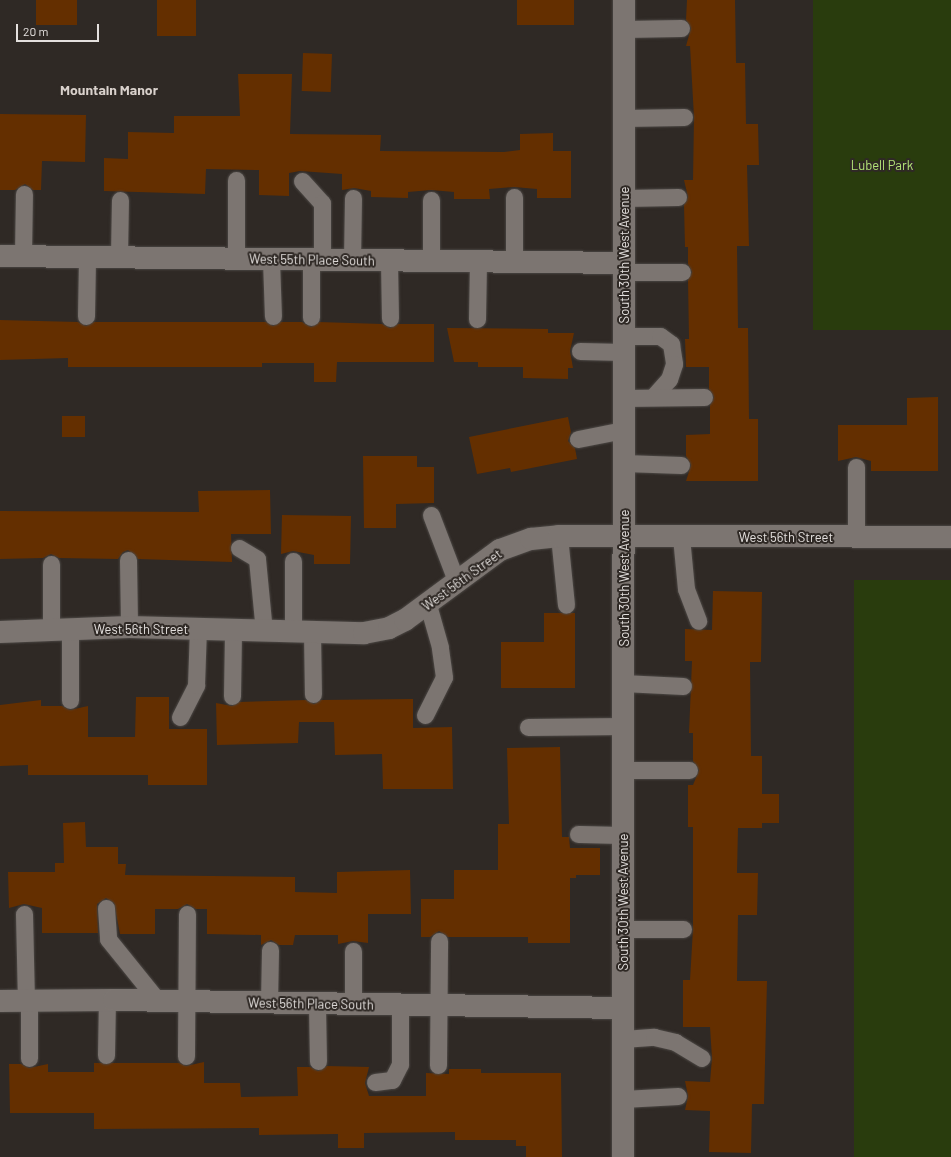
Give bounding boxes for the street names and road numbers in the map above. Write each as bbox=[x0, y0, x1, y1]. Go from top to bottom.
street label: South 30th West Avenue bbox=[616, 187, 632, 323]
street label: West 55th Place South bbox=[249, 251, 375, 269]
street label: South 30th West Avenue bbox=[616, 510, 632, 646]
street label: West 56th Street bbox=[739, 529, 833, 545]
street label: West 56th Street bbox=[419, 546, 505, 614]
street label: West 56th Street bbox=[94, 621, 188, 637]
street label: South 30th West Avenue bbox=[615, 834, 631, 970]
street label: West 56th Place South bbox=[248, 995, 374, 1013]

